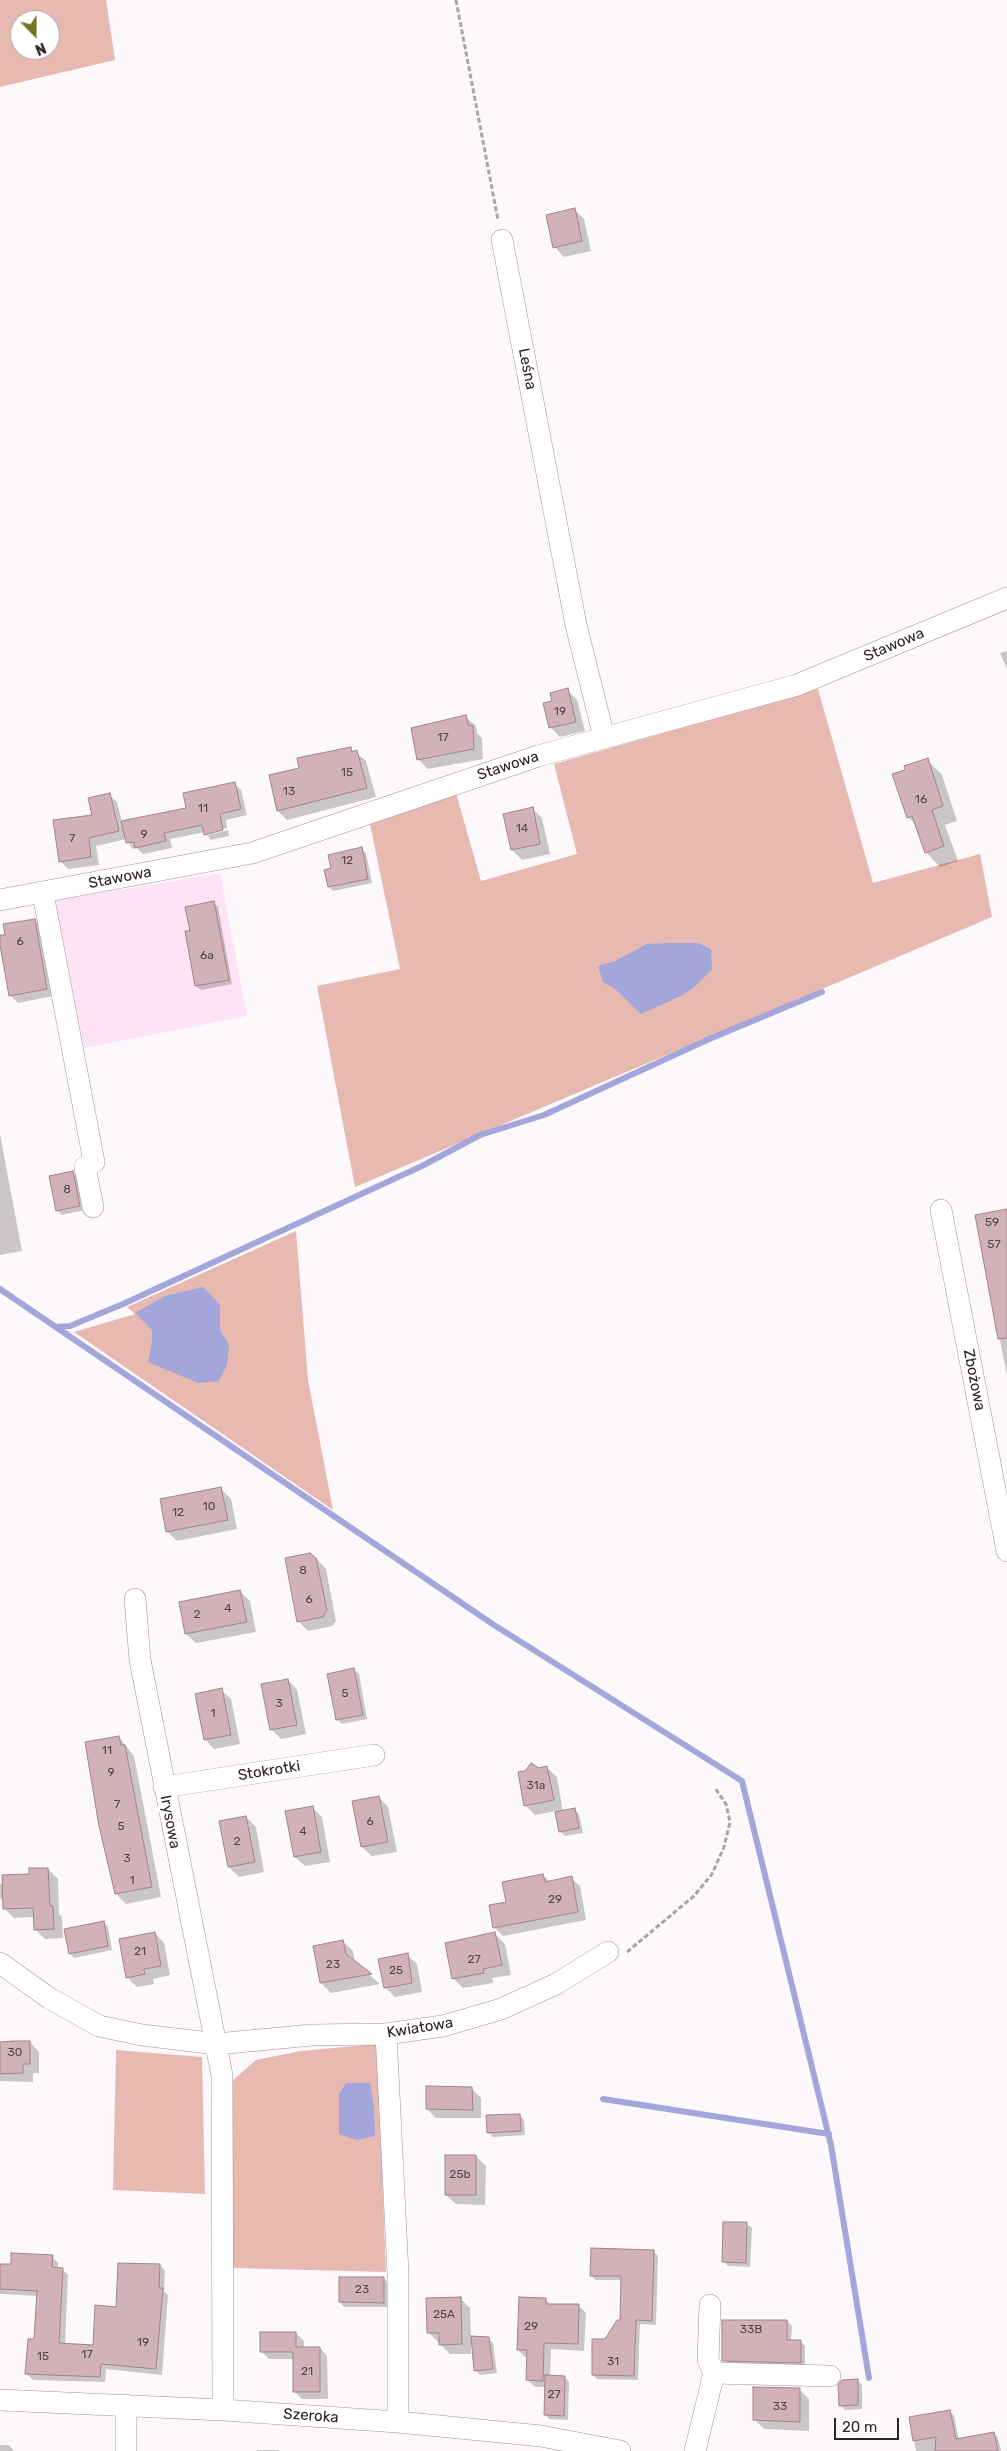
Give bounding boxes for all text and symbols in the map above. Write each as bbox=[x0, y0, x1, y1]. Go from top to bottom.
north arrow bbox=[10, 10, 60, 60]
text: N bbox=[33, 39, 48, 58]
street label: Leśna bbox=[514, 347, 540, 391]
street label: Stawowa bbox=[861, 624, 927, 666]
house number: 19 bbox=[554, 705, 566, 719]
house number: 17 bbox=[437, 731, 449, 745]
street label: Stawowa bbox=[475, 748, 541, 784]
house number: 15 bbox=[341, 766, 353, 780]
house number: 13 bbox=[283, 785, 295, 799]
house number: 16 bbox=[915, 793, 927, 807]
house number: 11 bbox=[198, 802, 208, 816]
house number: 14 bbox=[516, 822, 528, 836]
house number: 9 bbox=[140, 828, 148, 842]
house number: 7 bbox=[69, 832, 75, 846]
house number: 12 bbox=[341, 854, 353, 868]
street label: Stawowa bbox=[87, 863, 153, 893]
house number: 6 bbox=[16, 935, 24, 949]
house number: 6a bbox=[200, 949, 214, 963]
house number: 8 bbox=[63, 1183, 71, 1197]
house number: 59 bbox=[985, 1216, 999, 1230]
house number: 57 bbox=[987, 1238, 1001, 1252]
street label: Zbożowa bbox=[959, 1348, 989, 1412]
house number: 10 bbox=[203, 1500, 215, 1514]
house number: 12 bbox=[172, 1506, 184, 1520]
house number: 8 bbox=[299, 1564, 307, 1578]
house number: 6 bbox=[305, 1593, 313, 1607]
house number: 4 bbox=[224, 1602, 232, 1616]
house number: 2 bbox=[193, 1608, 201, 1622]
house number: 5 bbox=[341, 1687, 349, 1701]
house number: 3 bbox=[275, 1697, 283, 1711]
house number: 1 bbox=[210, 1707, 216, 1721]
house number: 11 bbox=[102, 1744, 112, 1758]
street label: Stokrotki bbox=[237, 1757, 301, 1785]
house number: 9 bbox=[107, 1766, 115, 1780]
house number: 31a bbox=[527, 1779, 545, 1793]
street label: Irysowa bbox=[156, 1794, 184, 1850]
house number: 7 bbox=[114, 1798, 120, 1812]
house number: 6 bbox=[366, 1815, 374, 1829]
house number: 5 bbox=[117, 1820, 125, 1834]
house number: 4 bbox=[299, 1825, 307, 1839]
house number: 2 bbox=[233, 1835, 241, 1849]
house number: 3 bbox=[123, 1852, 131, 1866]
house number: 1 bbox=[129, 1874, 135, 1888]
house number: 29 bbox=[548, 1893, 562, 1907]
house number: 21 bbox=[134, 1945, 146, 1959]
house number: 27 bbox=[467, 1953, 481, 1967]
house number: 23 bbox=[326, 1958, 340, 1972]
house number: 25 bbox=[389, 1964, 403, 1978]
street label: Kwiatowa bbox=[386, 2014, 454, 2042]
house number: 30 bbox=[8, 2046, 22, 2060]
house number: 25b bbox=[449, 2168, 471, 2182]
house number: 23 bbox=[355, 2283, 369, 2297]
house number: 25A bbox=[433, 2308, 455, 2322]
house number: 29 bbox=[524, 2320, 538, 2334]
house number: 33B bbox=[740, 2323, 762, 2337]
house number: 19 bbox=[137, 2336, 149, 2350]
house number: 17 bbox=[81, 2348, 93, 2362]
house number: 15 bbox=[37, 2350, 49, 2364]
house number: 31 bbox=[607, 2355, 619, 2369]
house number: 21 bbox=[301, 2365, 313, 2379]
house number: 27 bbox=[547, 2388, 561, 2402]
house number: 33 bbox=[773, 2400, 787, 2414]
street label: Szeroka bbox=[283, 2405, 339, 2427]
scale bar bbox=[837, 2408, 902, 2440]
text: 20 m bbox=[842, 2418, 877, 2436]

